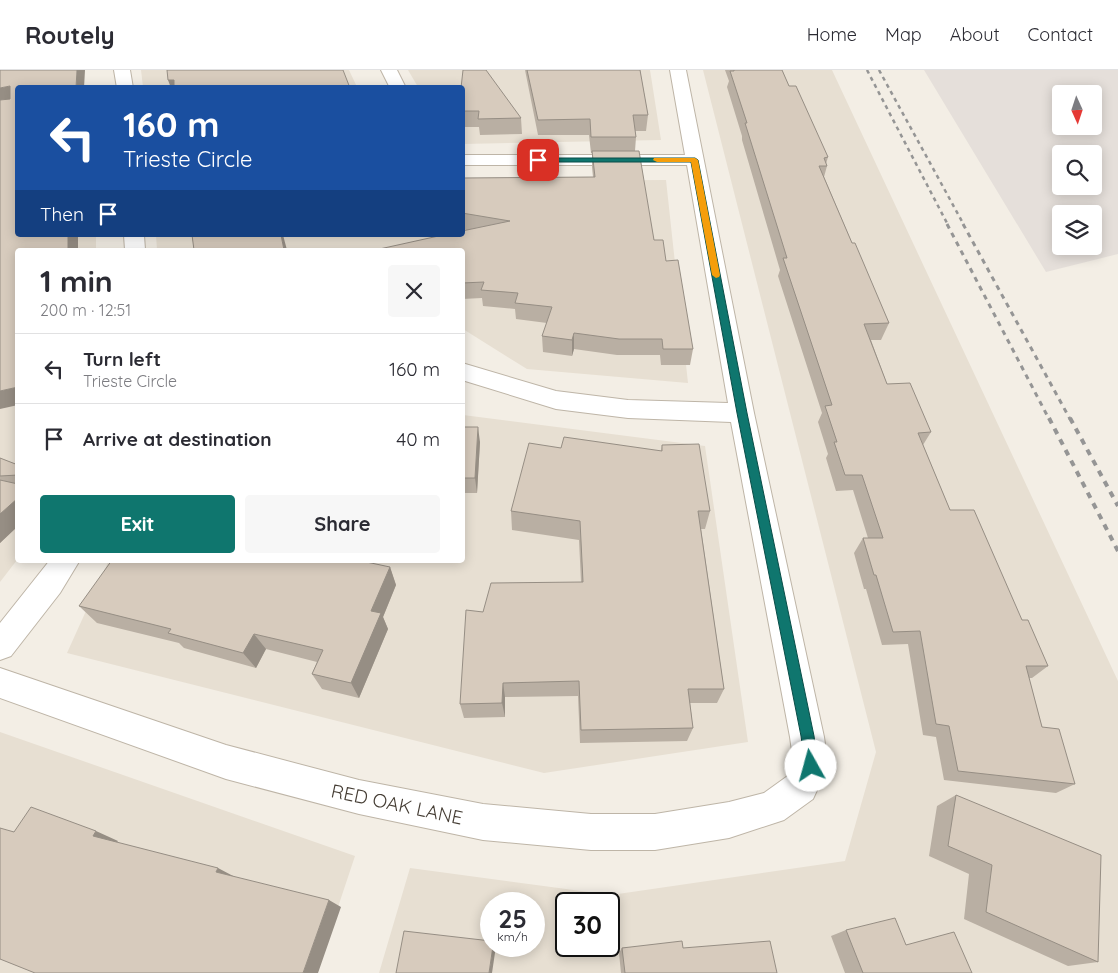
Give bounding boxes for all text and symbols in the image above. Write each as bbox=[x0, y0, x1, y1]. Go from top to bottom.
text: Routely bbox=[25, 20, 115, 50]
text: Home bbox=[807, 23, 857, 46]
text: Map bbox=[885, 23, 922, 46]
text: About bbox=[950, 23, 1000, 46]
text: Contact bbox=[1028, 23, 1093, 46]
north arrow bbox=[1052, 85, 1102, 135]
map controls bbox=[1052, 85, 1102, 255]
text: 160 m bbox=[123, 102, 220, 146]
icon: left bbox=[40, 105, 105, 170]
pin bbox=[517, 139, 559, 181]
text: Trieste Circle bbox=[123, 145, 252, 173]
button: search bbox=[1052, 145, 1102, 195]
icon: arrive bbox=[524, 146, 552, 174]
icon: arrive bbox=[94, 200, 122, 228]
text: Then bbox=[40, 202, 84, 226]
button: layers bbox=[1052, 205, 1102, 255]
text: 1 min bbox=[40, 262, 113, 300]
button: close bbox=[388, 265, 440, 317]
text: 200 m · 12:51 bbox=[40, 300, 131, 320]
text: Turn left bbox=[83, 347, 161, 371]
icon: left bbox=[40, 355, 68, 383]
text: 160 m bbox=[389, 357, 440, 381]
text: Trieste Circle bbox=[83, 371, 177, 391]
icon: arrive bbox=[40, 425, 68, 453]
text: Arrive at destination bbox=[83, 427, 272, 451]
text: 40 m bbox=[396, 427, 440, 451]
button: Exit bbox=[40, 495, 235, 553]
button: Share bbox=[245, 495, 440, 553]
position arrow bbox=[784, 739, 836, 791]
street label: RED OAK LANE bbox=[329, 778, 465, 830]
speed limit sign: 30 bbox=[555, 892, 620, 957]
text: 25 bbox=[498, 903, 527, 934]
text: km/h bbox=[497, 929, 528, 944]

